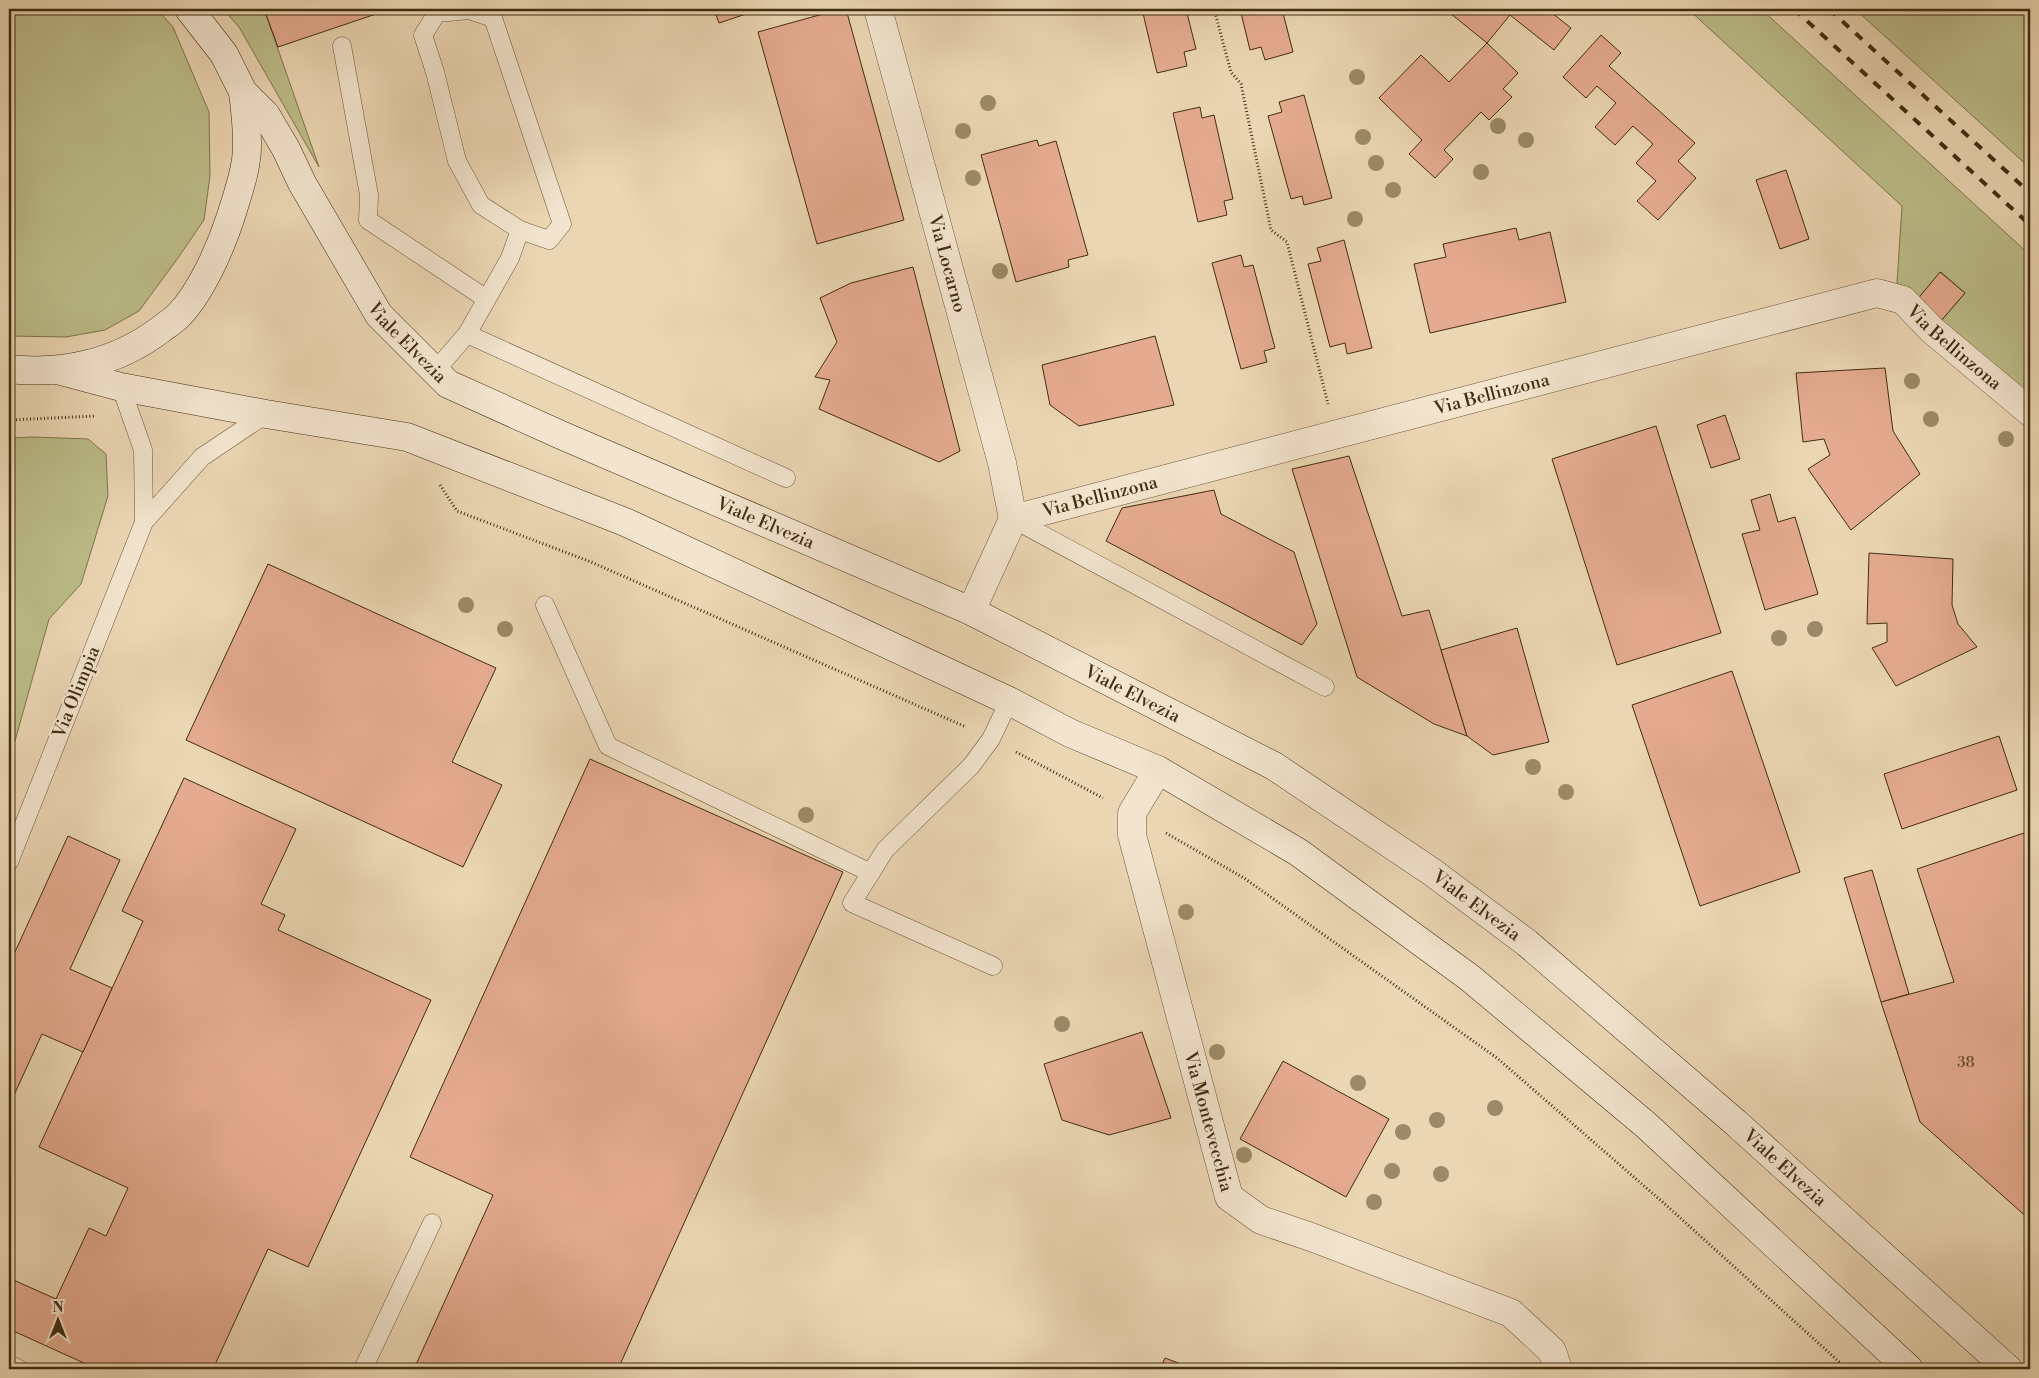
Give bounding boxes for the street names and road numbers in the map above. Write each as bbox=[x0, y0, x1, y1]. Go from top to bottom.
street label: Via Locarno bbox=[923, 212, 971, 315]
street label: Viale Elvezia bbox=[362, 297, 452, 389]
street label: Via Bellinzona bbox=[1901, 299, 2007, 396]
street label: Via Bellinzona bbox=[1431, 368, 1553, 421]
street label: Via Bellinzona bbox=[1039, 470, 1161, 523]
street label: Viale Elvezia bbox=[712, 492, 819, 555]
street label: Via Olimpia bbox=[47, 642, 106, 742]
street label: Viale Elvezia bbox=[1080, 660, 1185, 728]
street label: Viale Elvezia bbox=[1427, 865, 1526, 947]
street label: Via Montevecchia bbox=[1178, 1048, 1238, 1195]
street label: Viale Elvezia bbox=[1738, 1124, 1832, 1212]

